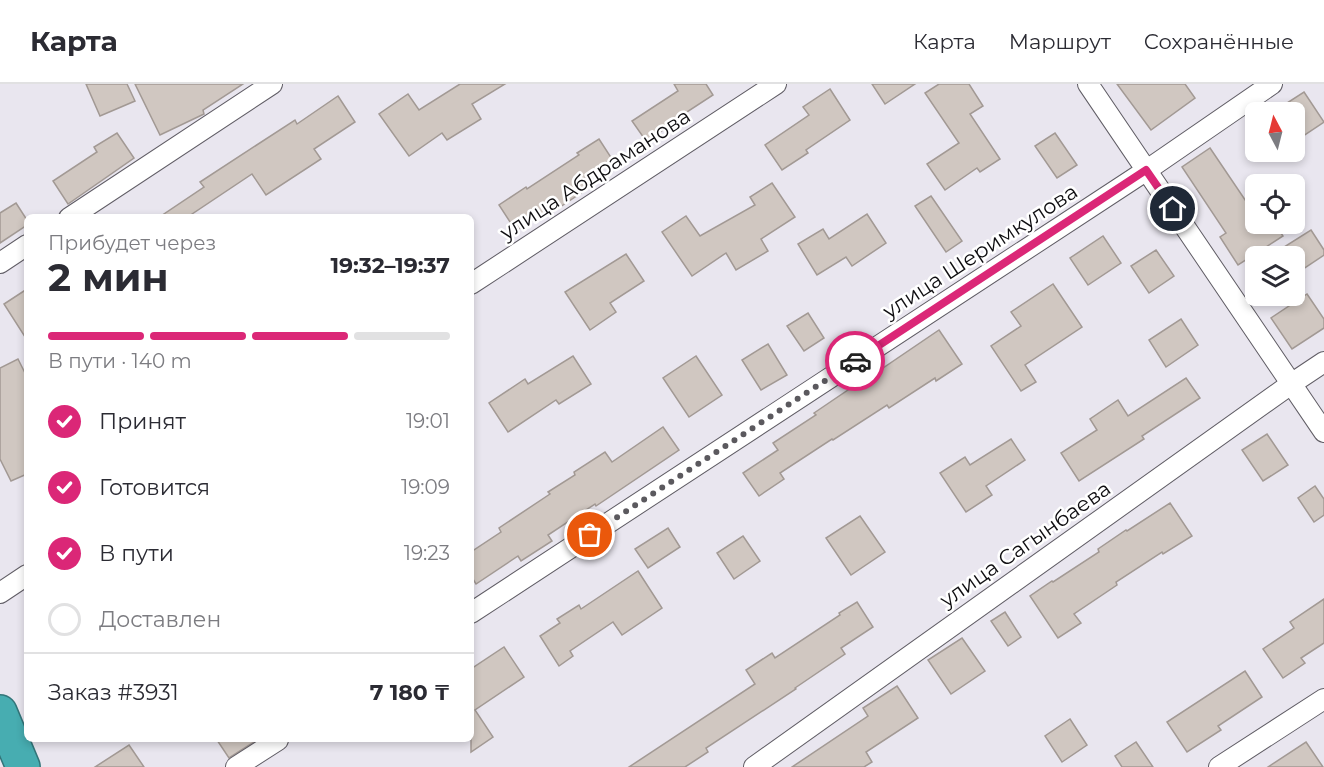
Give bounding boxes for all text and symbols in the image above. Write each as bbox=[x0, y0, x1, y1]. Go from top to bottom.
text: Карта bbox=[30, 24, 118, 58]
text: Карта bbox=[913, 29, 976, 54]
text: Маршрут bbox=[1009, 29, 1111, 54]
text: Сохранённые bbox=[1144, 29, 1294, 54]
north arrow bbox=[1245, 102, 1305, 162]
map controls bbox=[1245, 102, 1305, 306]
street label: улица Абдраманова bbox=[494, 103, 695, 245]
button: locate bbox=[1245, 174, 1305, 234]
street label: улица Шеримкулова bbox=[877, 179, 1082, 324]
pin bbox=[1147, 183, 1198, 234]
icon: home bbox=[1156, 192, 1189, 225]
text: Прибудет через bbox=[48, 231, 216, 255]
button: layers bbox=[1245, 246, 1305, 306]
text: 19:32–19:37 bbox=[330, 252, 450, 279]
text: 2 мин bbox=[48, 253, 169, 301]
courier bbox=[825, 331, 885, 391]
icon: car bbox=[839, 345, 872, 378]
text: В пути · 140 m bbox=[48, 349, 192, 373]
icon: check bbox=[48, 405, 81, 438]
text: Принят bbox=[99, 408, 186, 435]
text: 19:01 bbox=[406, 409, 450, 433]
icon: check bbox=[48, 471, 81, 504]
text: Готовится bbox=[99, 474, 210, 501]
text: 19:09 bbox=[401, 475, 450, 499]
street label: улица Сагынбаева bbox=[934, 476, 1115, 613]
pin bbox=[564, 509, 615, 560]
icon: bag bbox=[573, 518, 606, 551]
icon: check bbox=[48, 537, 81, 570]
text: В пути bbox=[99, 540, 174, 567]
text: 19:23 bbox=[404, 541, 450, 565]
text: Доставлен bbox=[99, 606, 221, 633]
text: Заказ #3931 bbox=[48, 679, 179, 706]
text: 7 180 ₸ bbox=[370, 679, 450, 706]

